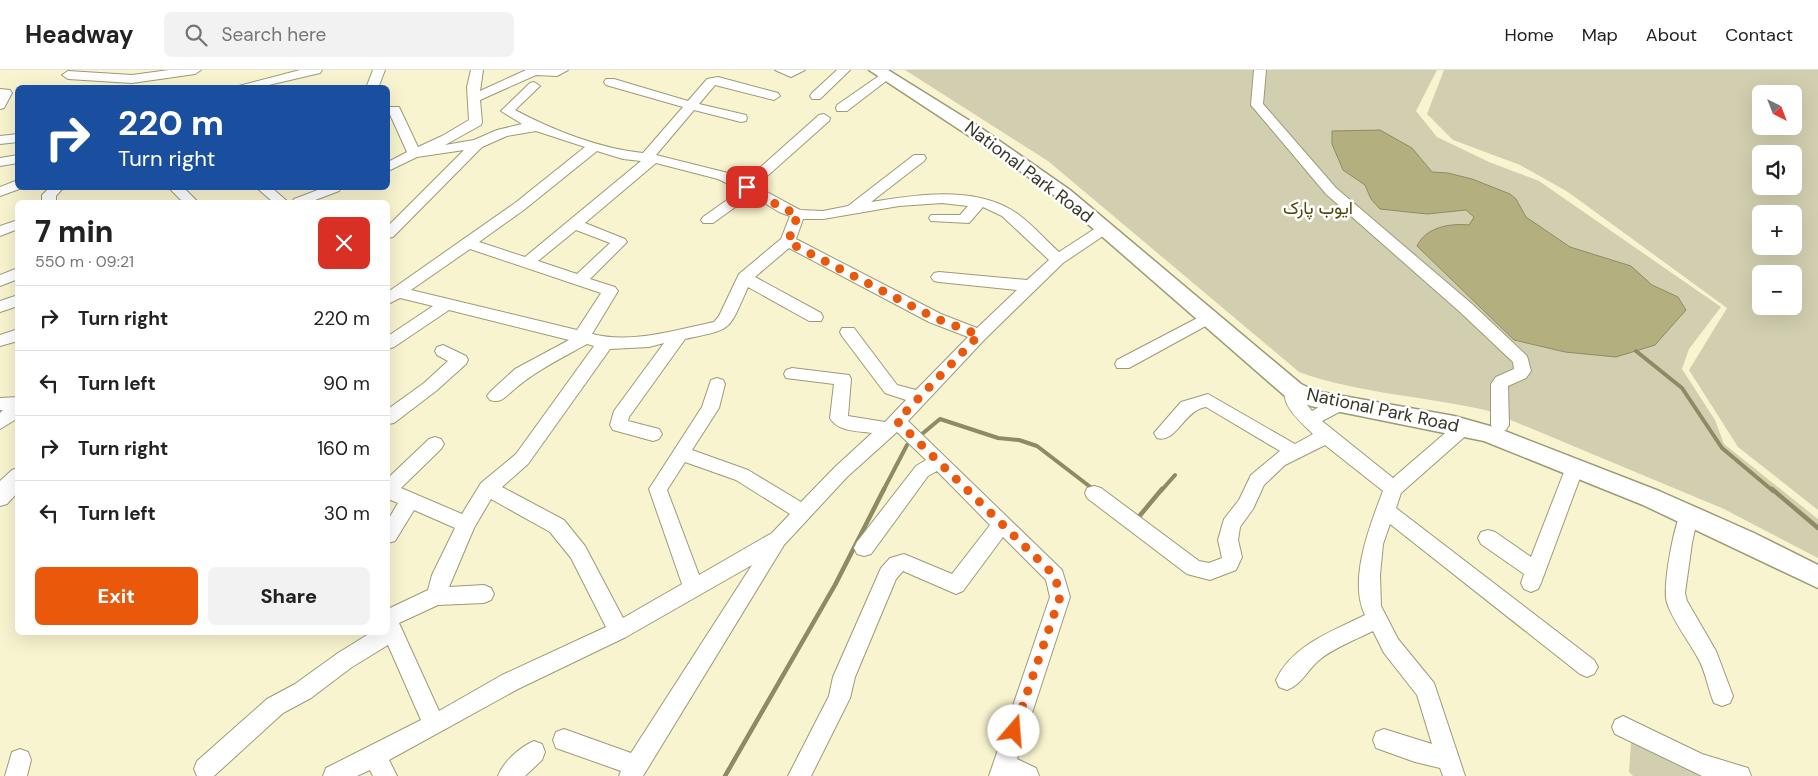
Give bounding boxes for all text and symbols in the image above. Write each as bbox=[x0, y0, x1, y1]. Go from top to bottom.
search box bbox=[164, 12, 514, 57]
text: Headway bbox=[25, 19, 134, 50]
icon: search bbox=[182, 21, 210, 49]
text: Search here bbox=[222, 22, 326, 47]
text: Home bbox=[1504, 23, 1554, 47]
text: Map bbox=[1582, 23, 1618, 47]
text: About bbox=[1646, 23, 1697, 47]
text: Contact bbox=[1725, 23, 1793, 47]
north arrow bbox=[1752, 85, 1802, 135]
map controls bbox=[1752, 85, 1802, 315]
text: 220 m bbox=[118, 100, 224, 146]
icon: right bbox=[35, 105, 100, 170]
street label: National Park Road bbox=[960, 116, 1098, 228]
text: Turn right bbox=[118, 144, 215, 173]
button: sound bbox=[1752, 145, 1802, 195]
pin bbox=[726, 166, 768, 208]
icon: arrive bbox=[733, 173, 761, 201]
park label: ایوب پارک bbox=[1283, 196, 1353, 220]
button: + bbox=[1752, 205, 1802, 255]
text: 7 min bbox=[35, 212, 113, 251]
button: close bbox=[318, 217, 370, 269]
text: 550 m · 09:21 bbox=[35, 251, 134, 272]
button: − bbox=[1752, 265, 1802, 315]
icon: right bbox=[35, 304, 63, 332]
text: Turn right bbox=[78, 306, 168, 331]
text: 220 m bbox=[313, 306, 370, 331]
icon: left bbox=[35, 369, 63, 397]
text: Turn left bbox=[78, 371, 156, 396]
text: 90 m bbox=[323, 371, 370, 396]
street label: National Park Road bbox=[1305, 382, 1461, 438]
icon: right bbox=[35, 434, 63, 462]
text: Turn right bbox=[78, 436, 168, 461]
text: 160 m bbox=[317, 436, 370, 461]
icon: left bbox=[35, 499, 63, 527]
text: Turn left bbox=[78, 501, 156, 526]
text: 30 m bbox=[324, 501, 370, 526]
button: Exit bbox=[35, 567, 198, 625]
button: Share bbox=[208, 567, 370, 625]
position arrow bbox=[987, 704, 1039, 756]

